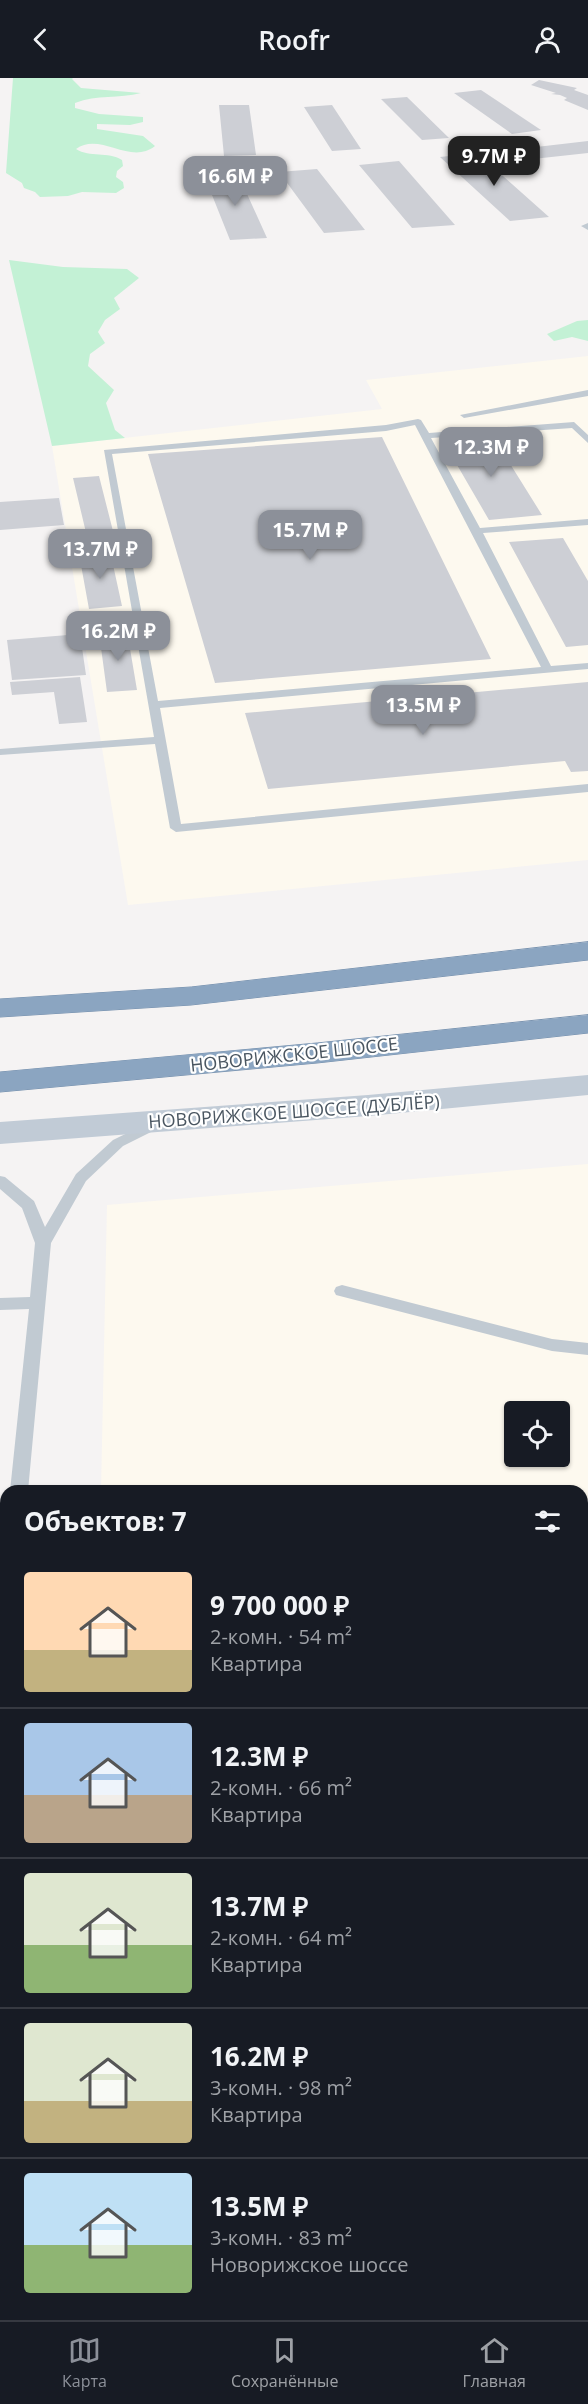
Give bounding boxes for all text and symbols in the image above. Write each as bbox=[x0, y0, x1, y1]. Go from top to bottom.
text: Roofr bbox=[258, 21, 330, 58]
icon: back bbox=[24, 23, 57, 56]
icon: person bbox=[531, 23, 564, 56]
pin: 9.7M ₽ bbox=[445, 136, 543, 187]
text: 9.7M ₽ bbox=[462, 142, 526, 169]
pin: 16.6M ₽ bbox=[180, 156, 290, 207]
text: 16.6M ₽ bbox=[197, 162, 273, 189]
pin: 12.3M ₽ bbox=[436, 427, 546, 478]
text: 12.3M ₽ bbox=[453, 433, 529, 460]
pin: 15.7M ₽ bbox=[255, 510, 365, 561]
text: 15.7M ₽ bbox=[272, 516, 348, 543]
pin: 13.7M ₽ bbox=[45, 529, 155, 580]
text: 13.7M ₽ bbox=[62, 535, 138, 562]
pin: 16.2M ₽ bbox=[63, 611, 173, 662]
text: 16.2M ₽ bbox=[80, 617, 156, 644]
pin: 13.5M ₽ bbox=[368, 685, 478, 736]
text: 13.5M ₽ bbox=[385, 691, 461, 718]
street label: НОВОРИЖСКОЕ ШОССЕ bbox=[189, 1031, 399, 1077]
street label: НОВОРИЖСКОЕ ШОССЕ (ДУБЛЁР) bbox=[148, 1089, 440, 1133]
map controls bbox=[504, 1401, 570, 1467]
button: locate bbox=[504, 1401, 570, 1467]
text: Объектов: 7 bbox=[24, 1503, 187, 1539]
icon: filters bbox=[531, 1505, 564, 1538]
text: 9 700 000 ₽ bbox=[210, 1587, 349, 1623]
icon: home bbox=[72, 1596, 144, 1668]
text: 2-комн. · 54 m² bbox=[210, 1623, 352, 1650]
text: Квартира bbox=[210, 1650, 303, 1677]
text: 12.3M ₽ bbox=[210, 1738, 308, 1774]
icon: home bbox=[72, 1747, 144, 1819]
text: 2-комн. · 66 m² bbox=[210, 1774, 352, 1801]
text: Квартира bbox=[210, 1801, 303, 1828]
text: 13.7M ₽ bbox=[210, 1888, 308, 1924]
icon: home bbox=[72, 1897, 144, 1969]
text: 2-комн. · 64 m² bbox=[210, 1924, 352, 1951]
text: Квартира bbox=[210, 1951, 303, 1978]
text: 16.2M ₽ bbox=[210, 2038, 308, 2074]
icon: home bbox=[72, 2047, 144, 2119]
text: 3-комн. · 98 m² bbox=[210, 2074, 352, 2101]
text: Квартира bbox=[210, 2101, 303, 2128]
text: 13.5M ₽ bbox=[210, 2188, 308, 2224]
icon: home bbox=[72, 2197, 144, 2269]
text: 3-комн. · 83 m² bbox=[210, 2224, 352, 2251]
text: Новорижское шоссе bbox=[210, 2251, 409, 2278]
tab: Карта bbox=[62, 2334, 107, 2392]
tab: Сохранённые bbox=[231, 2334, 338, 2392]
tab: Главная bbox=[462, 2334, 526, 2392]

